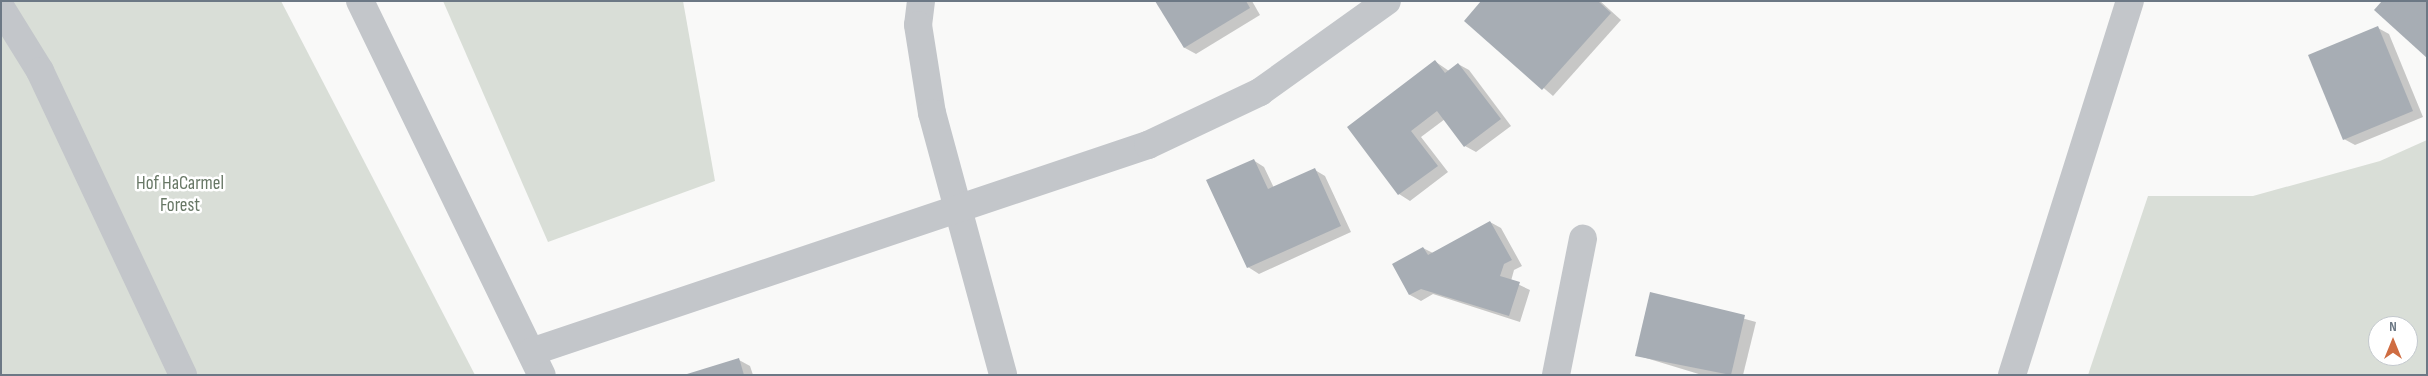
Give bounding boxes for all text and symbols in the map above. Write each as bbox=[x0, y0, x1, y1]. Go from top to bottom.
park label: Hof HaCarmel Forest bbox=[136, 173, 224, 217]
north arrow bbox=[2368, 316, 2418, 366]
text: N bbox=[2389, 318, 2397, 335]

